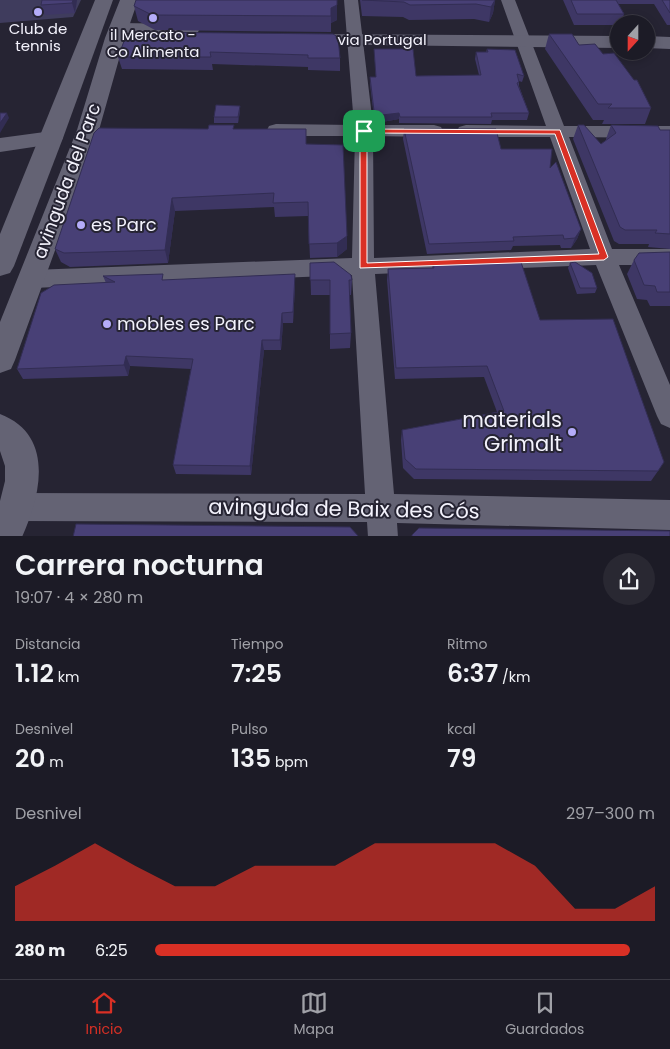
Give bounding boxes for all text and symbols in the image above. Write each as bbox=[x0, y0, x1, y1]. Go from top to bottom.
marker: Club de tennis bbox=[32, 6, 44, 18]
marker: il Mercato - Co Alimenta bbox=[147, 12, 159, 24]
north arrow bbox=[610, 15, 655, 60]
map controls bbox=[610, 15, 655, 60]
place label: Club de tennis bbox=[9, 18, 67, 56]
place label: il Mercato - Co Alimenta bbox=[107, 24, 199, 62]
street label: via Portugal bbox=[337, 29, 427, 50]
street label: avinguda del Parc bbox=[27, 100, 106, 262]
pin bbox=[343, 110, 385, 152]
icon: arrive bbox=[350, 117, 378, 145]
place label: es Parc bbox=[91, 212, 157, 237]
marker: es Parc bbox=[75, 219, 87, 231]
place label: mobles es Parc bbox=[117, 311, 255, 336]
marker: mobles es Parc bbox=[101, 318, 113, 330]
place label: materials Grimalt bbox=[462, 405, 562, 458]
marker: materials Grimalt bbox=[566, 426, 578, 438]
street label: avinguda de Baix des Cós bbox=[208, 492, 480, 525]
text: Carrera nocturna bbox=[15, 546, 264, 585]
button: share bbox=[603, 553, 655, 605]
text: 19:07 · 4 × 280 m bbox=[15, 586, 143, 609]
text: Distancia bbox=[15, 634, 81, 654]
text: Tiempo bbox=[231, 634, 284, 654]
text: Ritmo bbox=[447, 634, 487, 654]
text: 1.12 bbox=[15, 656, 54, 691]
text: 7:25 bbox=[231, 656, 282, 691]
text: 6:37 bbox=[447, 656, 498, 691]
text: km bbox=[54, 667, 79, 687]
text: /km bbox=[498, 667, 530, 687]
text: Desnivel bbox=[15, 719, 73, 739]
text: Pulso bbox=[231, 719, 268, 739]
text: kcal bbox=[447, 719, 476, 739]
text: 20 bbox=[15, 741, 46, 776]
text: 135 bbox=[231, 741, 271, 776]
text: 79 bbox=[447, 741, 476, 776]
text: m bbox=[46, 752, 64, 772]
text: bpm bbox=[271, 752, 308, 772]
text: Desnivel bbox=[15, 802, 82, 825]
text: 297–300 m bbox=[566, 802, 655, 825]
text: 280 m bbox=[15, 939, 65, 962]
text: 6:25 bbox=[95, 939, 128, 962]
tab: Inicio bbox=[86, 989, 122, 1040]
tab: Mapa bbox=[294, 989, 334, 1040]
tab: Guardados bbox=[505, 989, 584, 1040]

